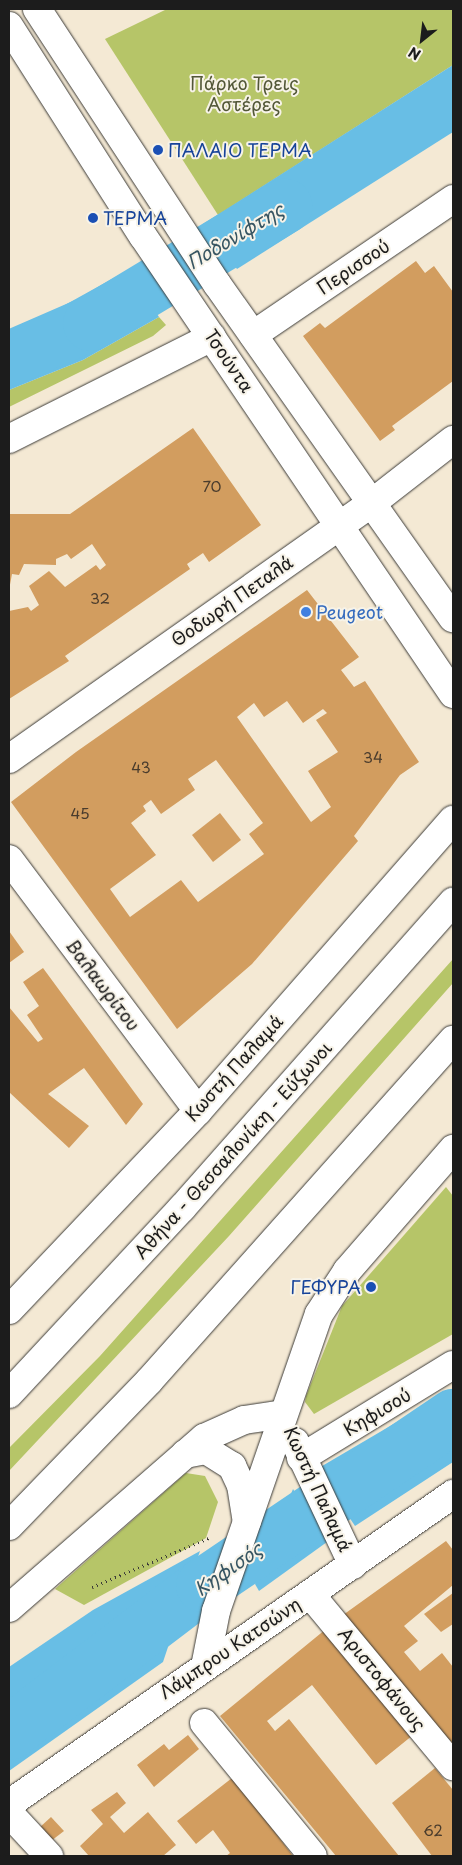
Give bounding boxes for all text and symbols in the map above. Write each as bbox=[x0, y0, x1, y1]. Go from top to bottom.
north arrow bbox=[397, 15, 447, 65]
text: N bbox=[405, 42, 424, 65]
park label: Πάρκο Τρεις Αστέρες bbox=[189, 73, 299, 116]
place label: ΠΑΛΑΙΟ ΤΕΡΜΑ bbox=[168, 139, 312, 161]
marker: ΠΑΛΑΙΟ ΤΕΡΜΑ bbox=[152, 144, 164, 156]
water label: Ποδονίφτης bbox=[182, 198, 288, 274]
place label: ΤΕΡΜΑ bbox=[103, 207, 167, 229]
marker: ΤΕΡΜΑ bbox=[87, 212, 99, 224]
street label: Περισσού bbox=[312, 235, 394, 299]
street label: Τσούντα bbox=[200, 325, 258, 397]
house number: 70 bbox=[202, 477, 222, 495]
street label: Θοδωρή Πεταλά bbox=[167, 551, 297, 651]
house number: 32 bbox=[90, 589, 110, 607]
place label: Peugeot bbox=[316, 601, 383, 623]
marker: Peugeot bbox=[300, 606, 312, 618]
house number: 34 bbox=[363, 748, 383, 766]
house number: 43 bbox=[131, 758, 151, 776]
house number: 45 bbox=[70, 804, 90, 822]
street label: Βαλαωρίτου bbox=[62, 935, 144, 1035]
street label: Κωστή Παλαμά bbox=[180, 1010, 288, 1126]
street label: Αθήνα - Θεσσαλονίκη - Εύζωνοι bbox=[129, 1037, 337, 1263]
place label: ΓΕΦΥΡΑ bbox=[290, 1276, 361, 1298]
marker: ΓΕΦΥΡΑ bbox=[365, 1281, 377, 1293]
street label: Κηφισού bbox=[339, 1383, 415, 1441]
street label: Κωστή Παλαμά bbox=[279, 1423, 357, 1555]
water label: Κηφισός bbox=[190, 1538, 266, 1600]
street label: Λάμπρου Κατσώνη bbox=[155, 1593, 305, 1703]
street label: Αριστοφάνους bbox=[334, 1623, 430, 1735]
house number: 62 bbox=[423, 1821, 443, 1839]

